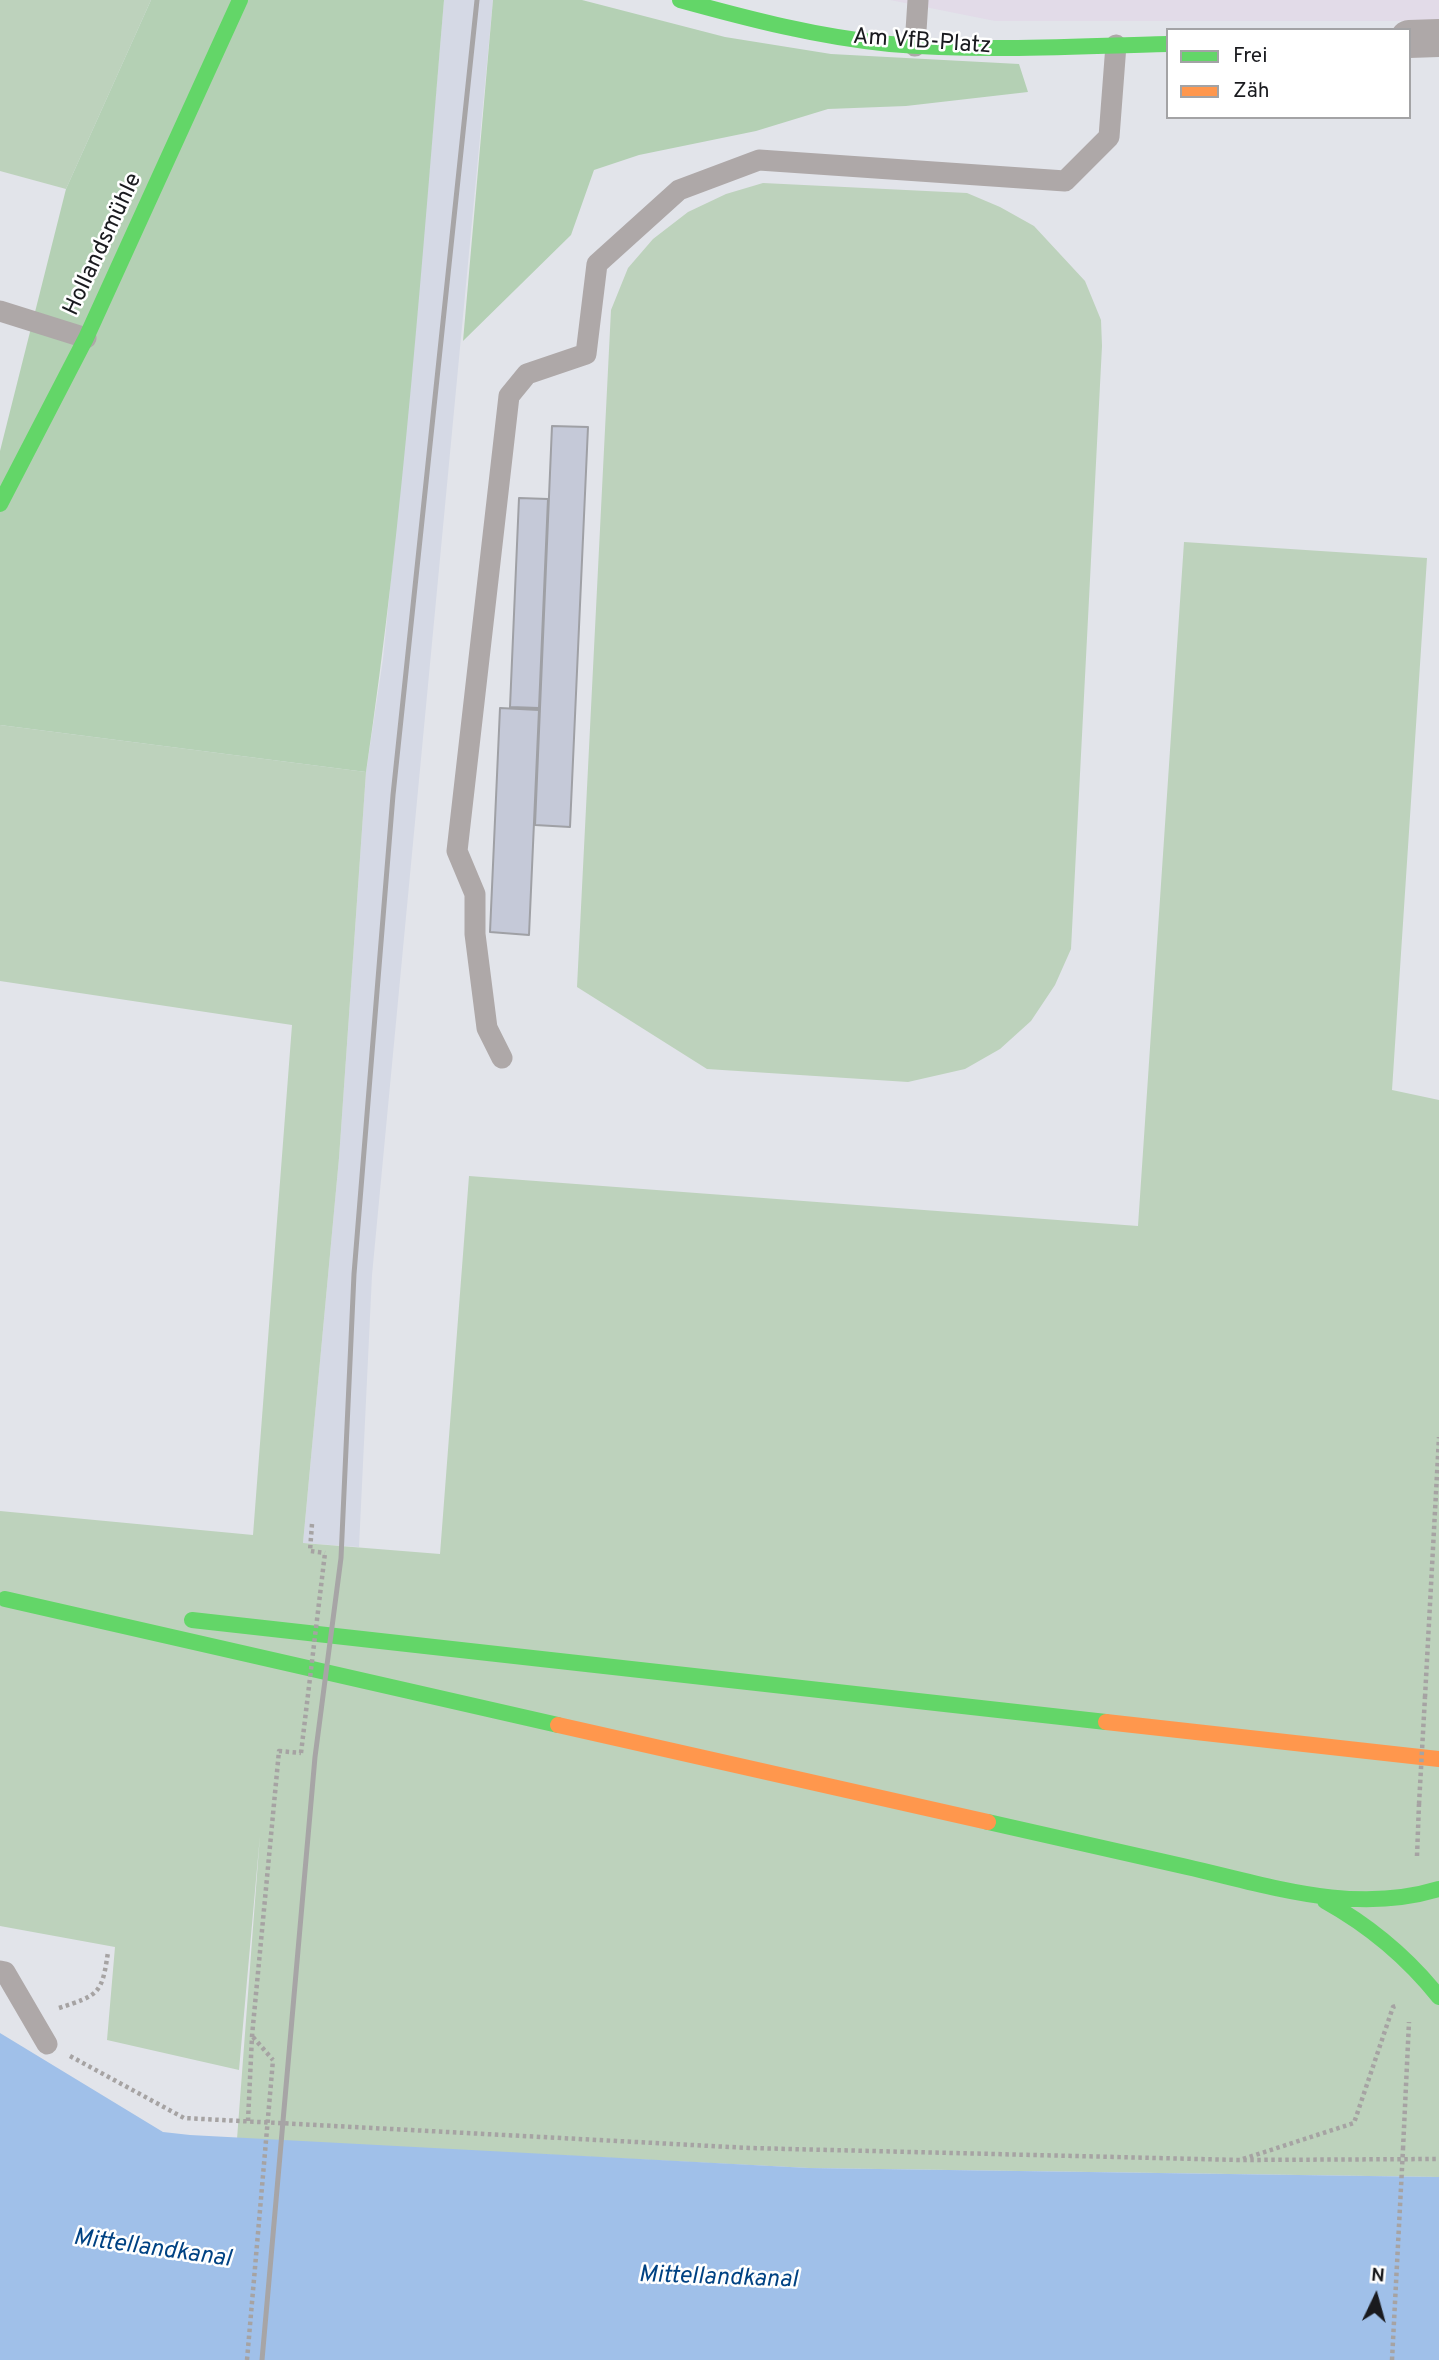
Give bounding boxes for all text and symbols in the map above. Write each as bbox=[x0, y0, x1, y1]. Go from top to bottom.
street label: Am VfB-Platz bbox=[852, 24, 992, 62]
legend bbox=[1166, 28, 1411, 119]
text: Frei bbox=[1233, 43, 1268, 70]
text: Zäh bbox=[1233, 78, 1270, 105]
street label: Hollandsmühle bbox=[59, 169, 149, 321]
water label: Mittellandkanal bbox=[71, 2225, 233, 2275]
water label: Mittellandkanal bbox=[638, 2262, 798, 2296]
north arrow bbox=[1341, 2262, 1411, 2332]
text: N bbox=[1370, 2264, 1386, 2289]

